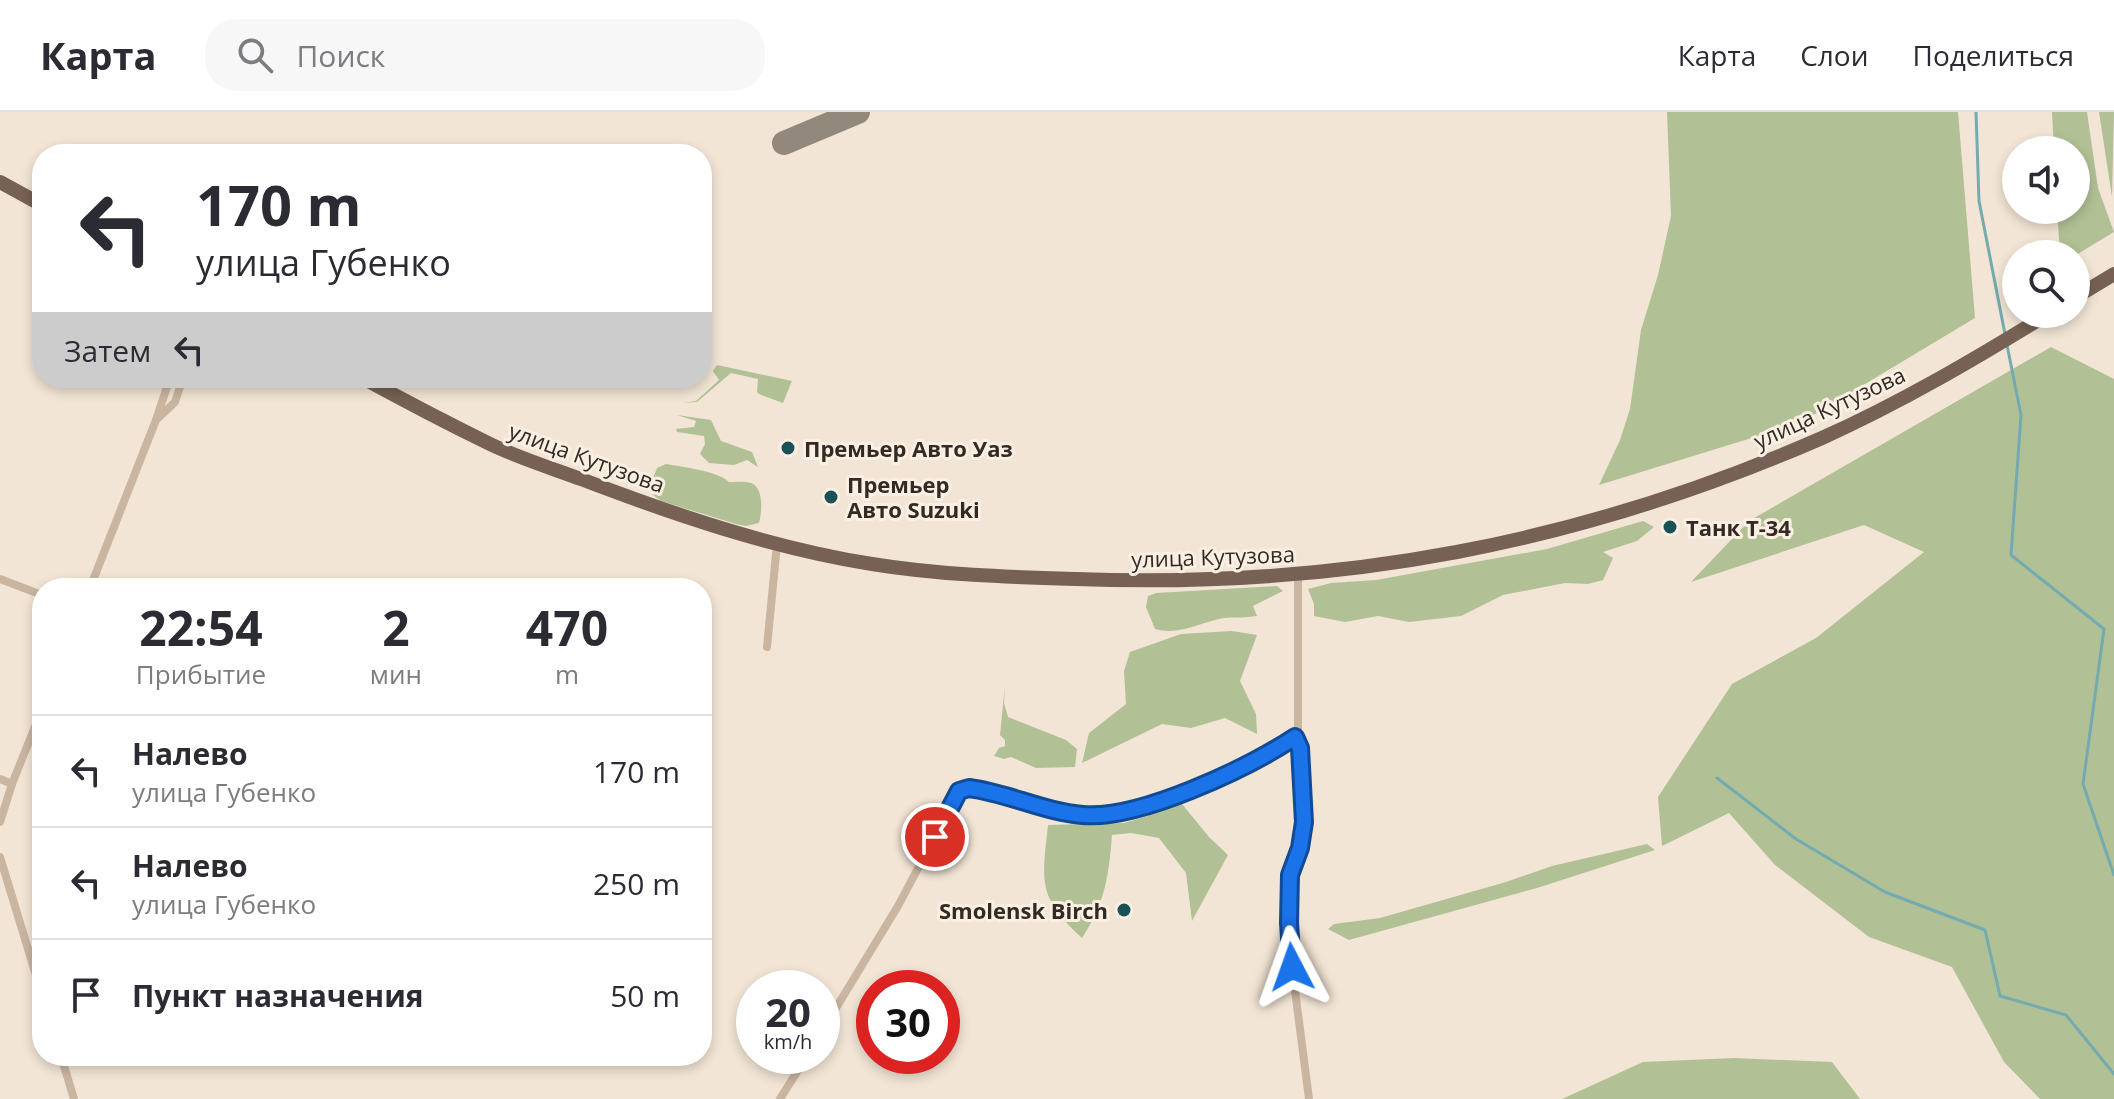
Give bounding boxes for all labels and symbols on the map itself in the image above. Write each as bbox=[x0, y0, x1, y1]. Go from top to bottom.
street label: улица Кутузова bbox=[1748, 359, 1910, 455]
street label: улица Кутузова bbox=[505, 415, 669, 499]
place label: Премьер Авто Уаз bbox=[804, 433, 1013, 463]
marker: Премьер Авто Уаз bbox=[779, 439, 797, 457]
place label: Премьер Авто Suzuki bbox=[847, 469, 980, 524]
marker: Премьер Авто Suzuki bbox=[822, 488, 840, 506]
place label: Танк Т-34 bbox=[1686, 512, 1791, 542]
marker: Танк Т-34 bbox=[1661, 518, 1679, 536]
street label: улица Кутузова bbox=[1131, 538, 1295, 574]
pin bbox=[901, 803, 969, 871]
place label: Smolensk Birch bbox=[939, 895, 1108, 925]
marker: Smolensk Birch bbox=[1115, 901, 1133, 919]
position arrow bbox=[1250, 925, 1334, 1009]
speed limit sign: 30 bbox=[856, 970, 960, 1074]

